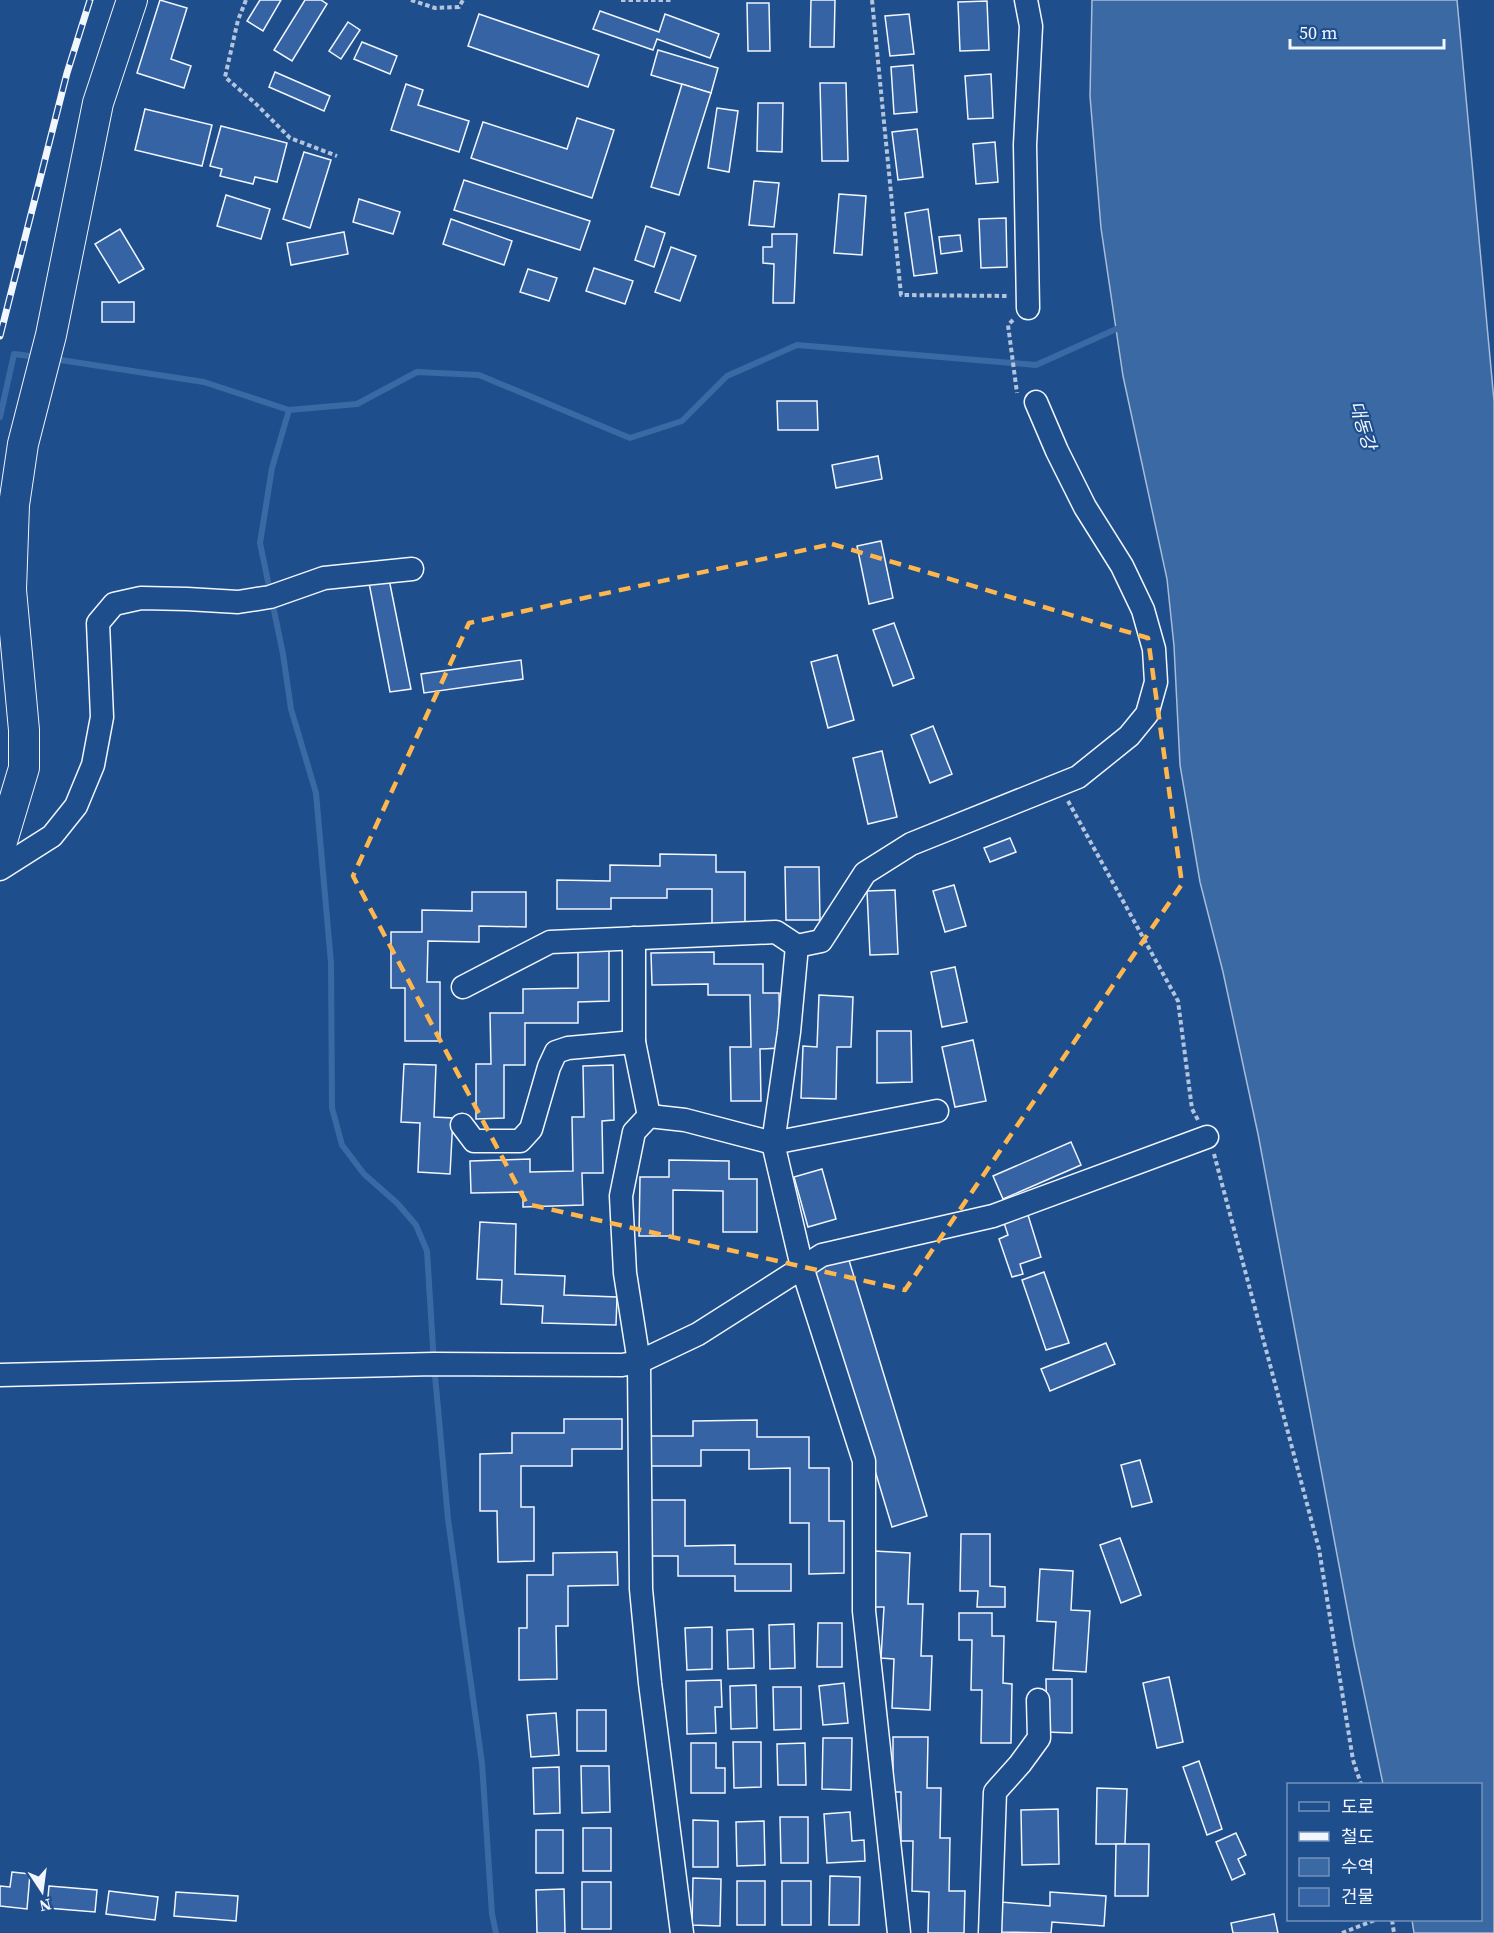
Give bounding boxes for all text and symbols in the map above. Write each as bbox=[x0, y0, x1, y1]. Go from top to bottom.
scale bar bbox=[1290, 12, 1444, 50]
text: 50 m bbox=[1299, 20, 1337, 45]
water label: 대동강 bbox=[1344, 398, 1383, 455]
legend bbox=[1287, 1783, 1482, 1921]
text: 도로 bbox=[1341, 1794, 1374, 1819]
text: 철도 bbox=[1341, 1824, 1374, 1849]
text: 수역 bbox=[1341, 1854, 1374, 1879]
north arrow bbox=[12, 1861, 72, 1921]
text: 건물 bbox=[1341, 1884, 1374, 1909]
text: N bbox=[37, 1894, 54, 1918]

